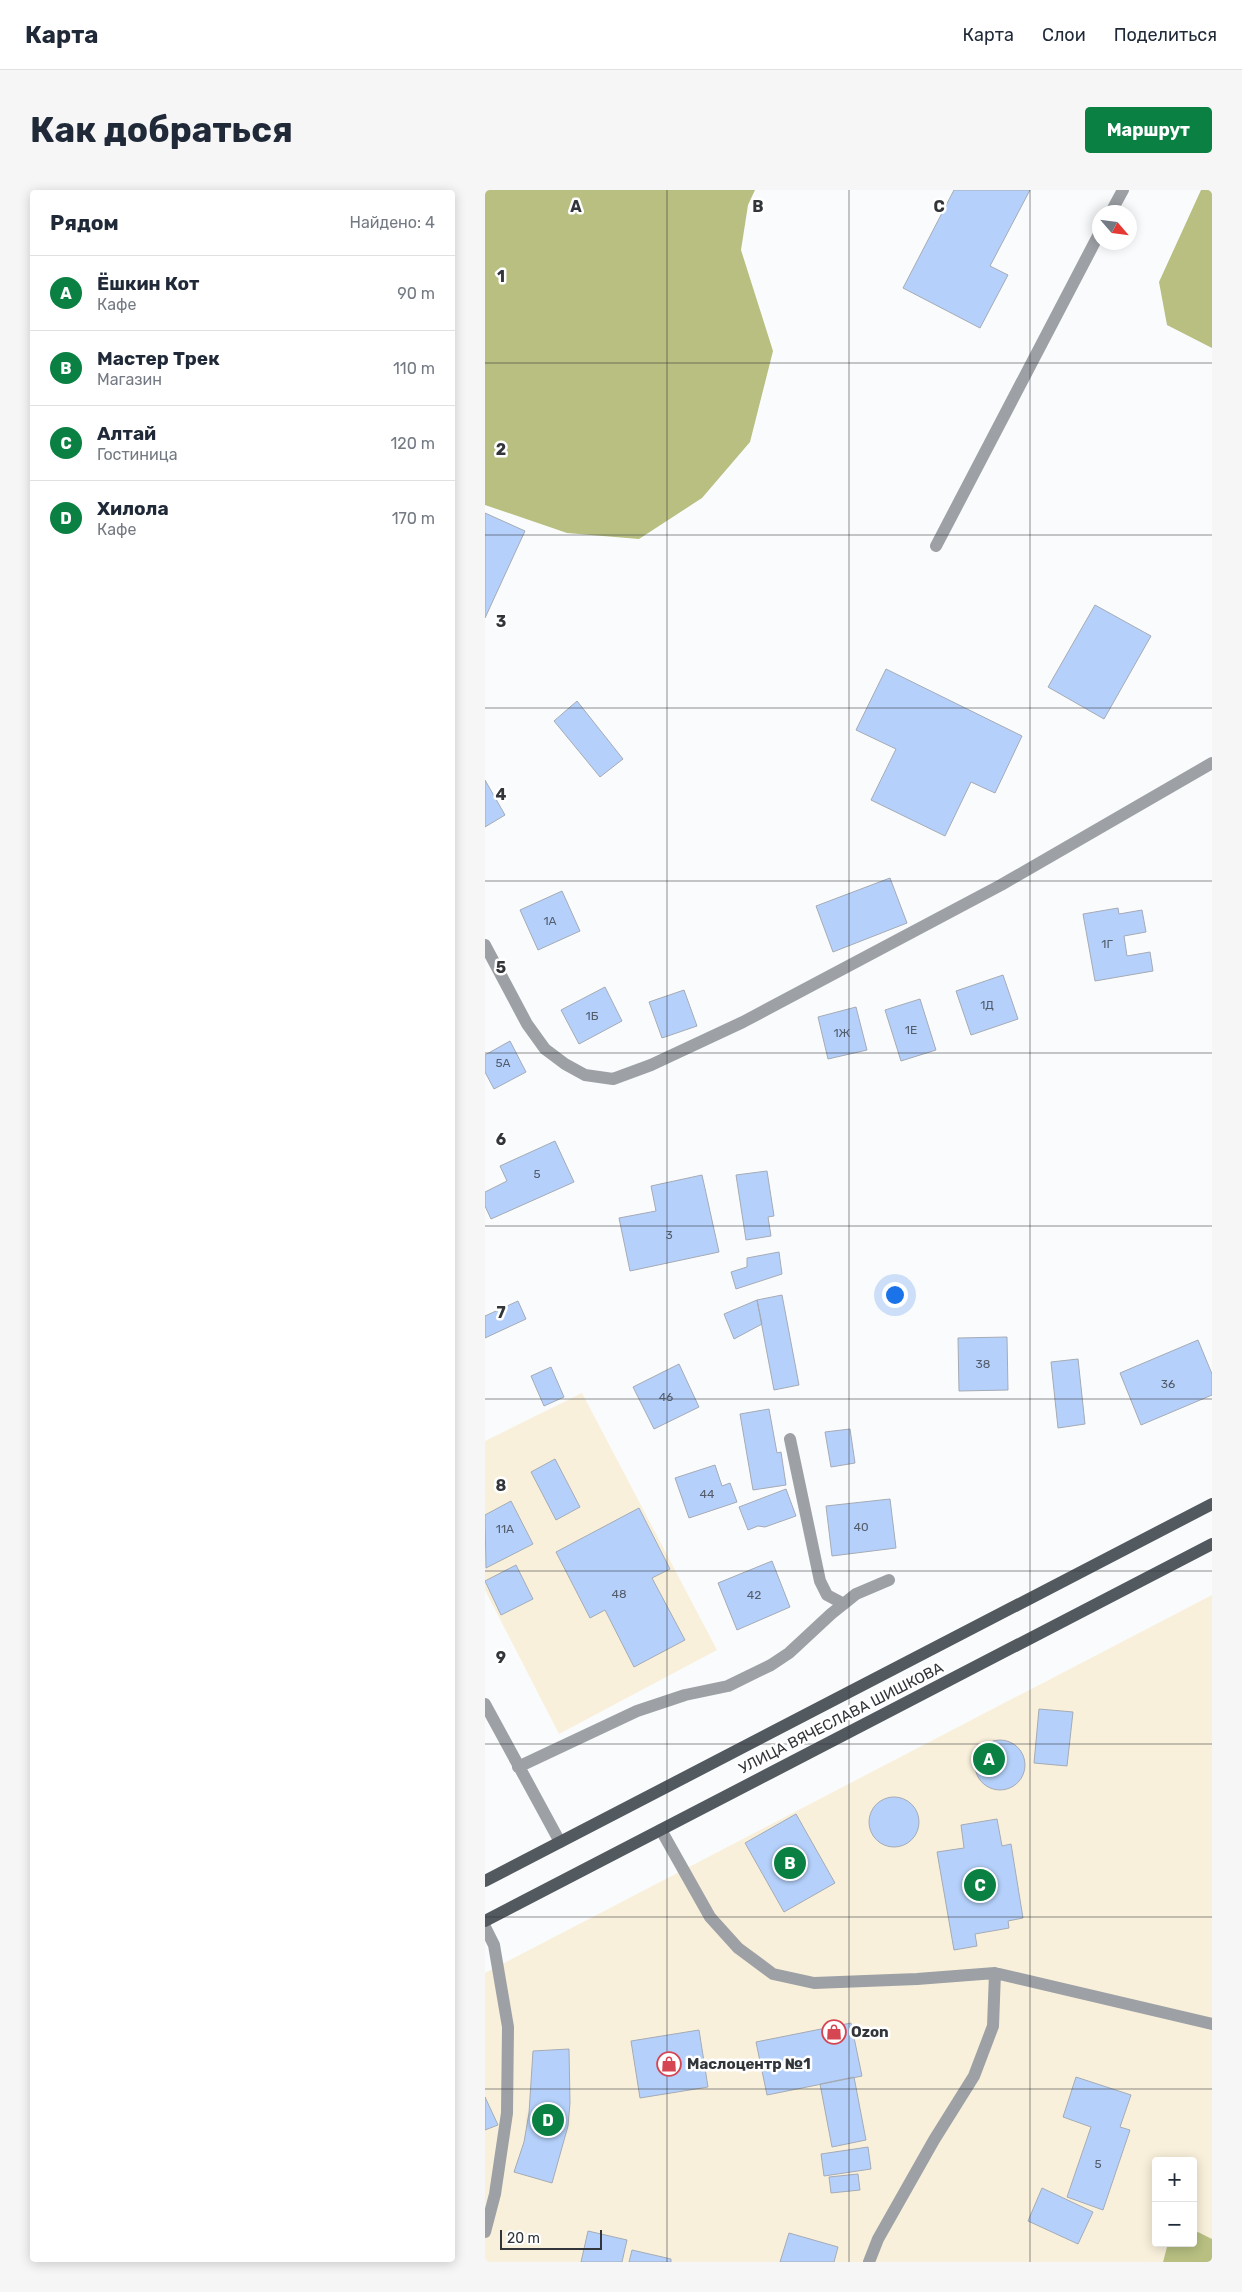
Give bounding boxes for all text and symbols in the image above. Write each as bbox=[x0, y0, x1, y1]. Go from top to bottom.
text: Карта bbox=[25, 21, 98, 49]
text: Карта bbox=[963, 24, 1014, 46]
text: Слои bbox=[1042, 24, 1086, 46]
text: Поделиться bbox=[1114, 24, 1217, 46]
button: Маршрут bbox=[1085, 107, 1212, 153]
text: Как добраться bbox=[30, 109, 293, 151]
text: A bbox=[570, 197, 582, 216]
text: B bbox=[752, 197, 764, 216]
text: C bbox=[933, 197, 945, 216]
north arrow bbox=[1092, 205, 1137, 250]
text: Рядом bbox=[50, 210, 119, 235]
text: Найдено: 4 bbox=[350, 213, 435, 232]
text: 1 bbox=[497, 267, 505, 286]
text: Ёшкин Кот bbox=[97, 272, 200, 295]
text: A bbox=[60, 284, 72, 303]
text: 90 m bbox=[397, 284, 435, 303]
text: Кафе bbox=[97, 295, 137, 314]
text: Мастер Трек bbox=[97, 347, 220, 370]
text: B bbox=[60, 359, 72, 378]
text: 110 m bbox=[393, 359, 435, 378]
text: Магазин bbox=[97, 370, 162, 389]
text: Алтай bbox=[97, 422, 156, 445]
text: C bbox=[60, 434, 72, 453]
text: 120 m bbox=[390, 434, 435, 453]
text: 2 bbox=[496, 440, 506, 459]
text: Гостиница bbox=[97, 445, 178, 464]
text: Хилола bbox=[97, 497, 169, 520]
text: D bbox=[60, 509, 72, 528]
text: 170 m bbox=[392, 509, 435, 528]
text: Кафе bbox=[97, 520, 137, 539]
text: 3 bbox=[496, 612, 506, 631]
text: 4 bbox=[496, 785, 507, 804]
house number: 1А bbox=[543, 914, 557, 928]
house number: 1Г bbox=[1101, 937, 1113, 951]
text: 5 bbox=[496, 958, 506, 977]
house number: 1Д bbox=[980, 998, 994, 1012]
house number: 1Б bbox=[586, 1009, 599, 1023]
house number: 1Е bbox=[905, 1023, 917, 1037]
house number: 1Ж bbox=[833, 1026, 851, 1040]
house number: 5А bbox=[495, 1056, 511, 1070]
text: 6 bbox=[496, 1130, 506, 1149]
house number: 5 bbox=[533, 1167, 541, 1181]
house number: 3 bbox=[665, 1228, 673, 1242]
your location bbox=[882, 1282, 908, 1308]
text: 7 bbox=[496, 1303, 506, 1322]
house number: 38 bbox=[976, 1357, 990, 1371]
house number: 36 bbox=[1161, 1377, 1175, 1391]
house number: 46 bbox=[659, 1390, 673, 1404]
text: 8 bbox=[496, 1476, 507, 1495]
house number: 44 bbox=[700, 1487, 715, 1501]
house number: 40 bbox=[853, 1520, 869, 1534]
house number: 11А bbox=[496, 1522, 514, 1536]
house number: 48 bbox=[611, 1587, 627, 1601]
house number: 42 bbox=[747, 1588, 761, 1602]
text: 9 bbox=[496, 1648, 506, 1667]
street label: УЛИЦА ВЯЧЕСЛАВА ШИШКОВА bbox=[736, 1658, 946, 1778]
pin: A bbox=[973, 1740, 1005, 1778]
pin: B bbox=[774, 1844, 806, 1882]
pin: C bbox=[964, 1866, 996, 1904]
shop icon: Ozon bbox=[821, 2019, 847, 2045]
place label: Ozon bbox=[851, 2023, 889, 2041]
shop icon: Маслоцентр №1 bbox=[656, 2051, 682, 2077]
place label: Маслоцентр №1 bbox=[687, 2055, 811, 2073]
pin: D bbox=[532, 2101, 564, 2139]
house number: 5 bbox=[1094, 2157, 1102, 2171]
map controls bbox=[1152, 2157, 1197, 2247]
button: + bbox=[1152, 2157, 1197, 2202]
button: − bbox=[1152, 2202, 1197, 2247]
scale bar bbox=[500, 2227, 603, 2250]
text: 20 m bbox=[507, 2230, 540, 2247]

